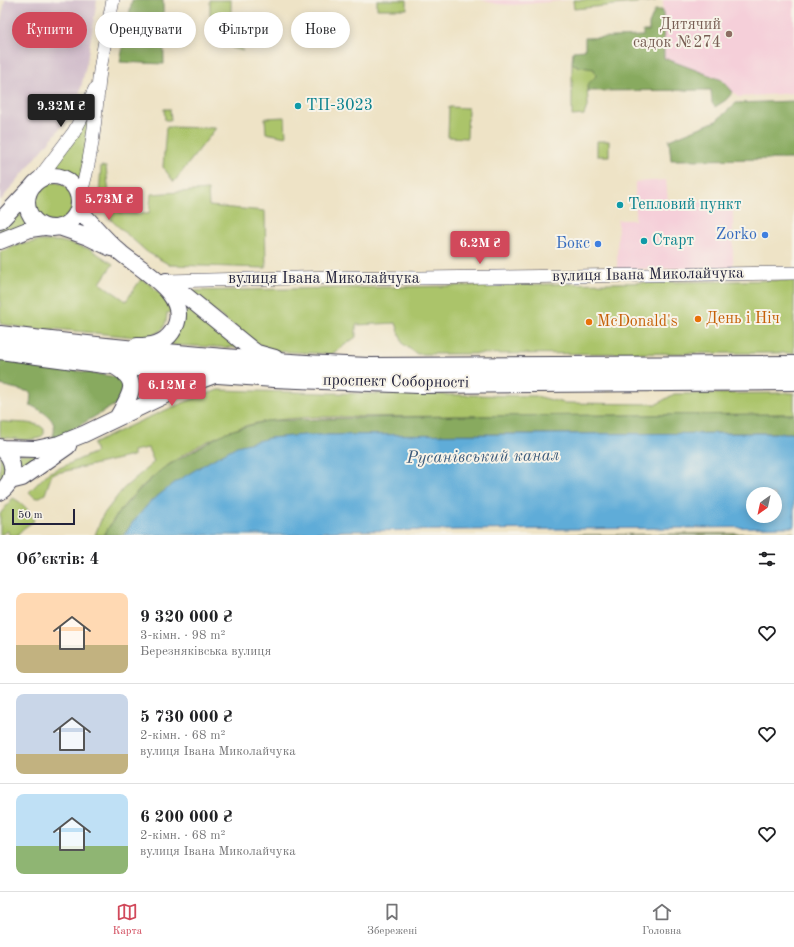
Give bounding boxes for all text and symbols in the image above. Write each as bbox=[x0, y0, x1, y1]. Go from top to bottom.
chip: Купити bbox=[12, 12, 87, 48]
chip: Орендувати bbox=[95, 12, 196, 48]
chip: Фільтри bbox=[204, 12, 283, 48]
chip: Нове bbox=[291, 12, 350, 48]
place label: Дитячий садок №274 bbox=[633, 17, 721, 51]
marker: Дитячий садок №274 bbox=[724, 29, 734, 39]
pin: 9.32M ₴ bbox=[24, 94, 98, 128]
place label: ТП-3023 bbox=[306, 98, 373, 114]
text: 9.32M ₴ bbox=[37, 100, 85, 113]
marker: ТП-3023 bbox=[293, 101, 303, 111]
pin: 5.73M ₴ bbox=[72, 187, 146, 221]
text: 5.73M ₴ bbox=[85, 193, 133, 206]
place label: Тепловий пункт bbox=[628, 197, 741, 213]
marker: Тепловий пункт bbox=[615, 200, 625, 210]
place label: Zorko bbox=[716, 227, 757, 243]
marker: Zorko bbox=[760, 230, 770, 240]
pin: 6.2M ₴ bbox=[447, 231, 513, 265]
place label: Старт bbox=[652, 233, 694, 249]
place label: Бокс bbox=[556, 236, 590, 252]
marker: Старт bbox=[639, 236, 649, 246]
text: 6.2M ₴ bbox=[459, 237, 501, 250]
marker: Бокс bbox=[593, 239, 603, 249]
street label: вулиця Івана Миколайчука bbox=[552, 265, 744, 285]
street label: вулиця Івана Миколайчука bbox=[228, 271, 420, 287]
place label: День і Ніч bbox=[706, 311, 780, 327]
place label: McDonald's bbox=[597, 314, 678, 330]
marker: День і Ніч bbox=[693, 314, 703, 324]
marker: McDonald's bbox=[584, 317, 594, 327]
pin: 6.12M ₴ bbox=[135, 373, 209, 407]
street label: проспект Соборності bbox=[323, 373, 469, 391]
text: 6.12M ₴ bbox=[148, 379, 196, 392]
water label: Русанівський канал bbox=[405, 447, 560, 467]
north arrow bbox=[746, 487, 782, 523]
map controls bbox=[746, 487, 782, 523]
scale bar bbox=[12, 507, 75, 526]
text: 50 m bbox=[18, 510, 43, 521]
icon: filters bbox=[756, 548, 778, 570]
text: Об’єктів: 4 bbox=[16, 551, 99, 568]
icon: home bbox=[48, 609, 96, 657]
text: 9 320 000 ₴ bbox=[140, 609, 233, 626]
icon: heart bbox=[756, 622, 778, 644]
text: 3-кімн. · 98 m² bbox=[140, 629, 226, 642]
text: Березняківська вулиця bbox=[140, 645, 271, 658]
text: 5 730 000 ₴ bbox=[140, 709, 233, 726]
icon: home bbox=[48, 710, 96, 758]
icon: heart bbox=[756, 723, 778, 745]
text: 2-кімн. · 68 m² bbox=[140, 729, 226, 742]
text: вулиця Івана Миколайчука bbox=[140, 745, 296, 758]
text: 6 200 000 ₴ bbox=[140, 809, 233, 826]
icon: home bbox=[48, 810, 96, 858]
icon: heart bbox=[756, 823, 778, 845]
text: 2-кімн. · 68 m² bbox=[140, 829, 226, 842]
text: вулиця Івана Миколайчука bbox=[140, 845, 296, 858]
tab: Карта bbox=[112, 901, 142, 939]
tab: Збережені bbox=[367, 901, 417, 939]
tab: Головна bbox=[642, 901, 682, 939]

